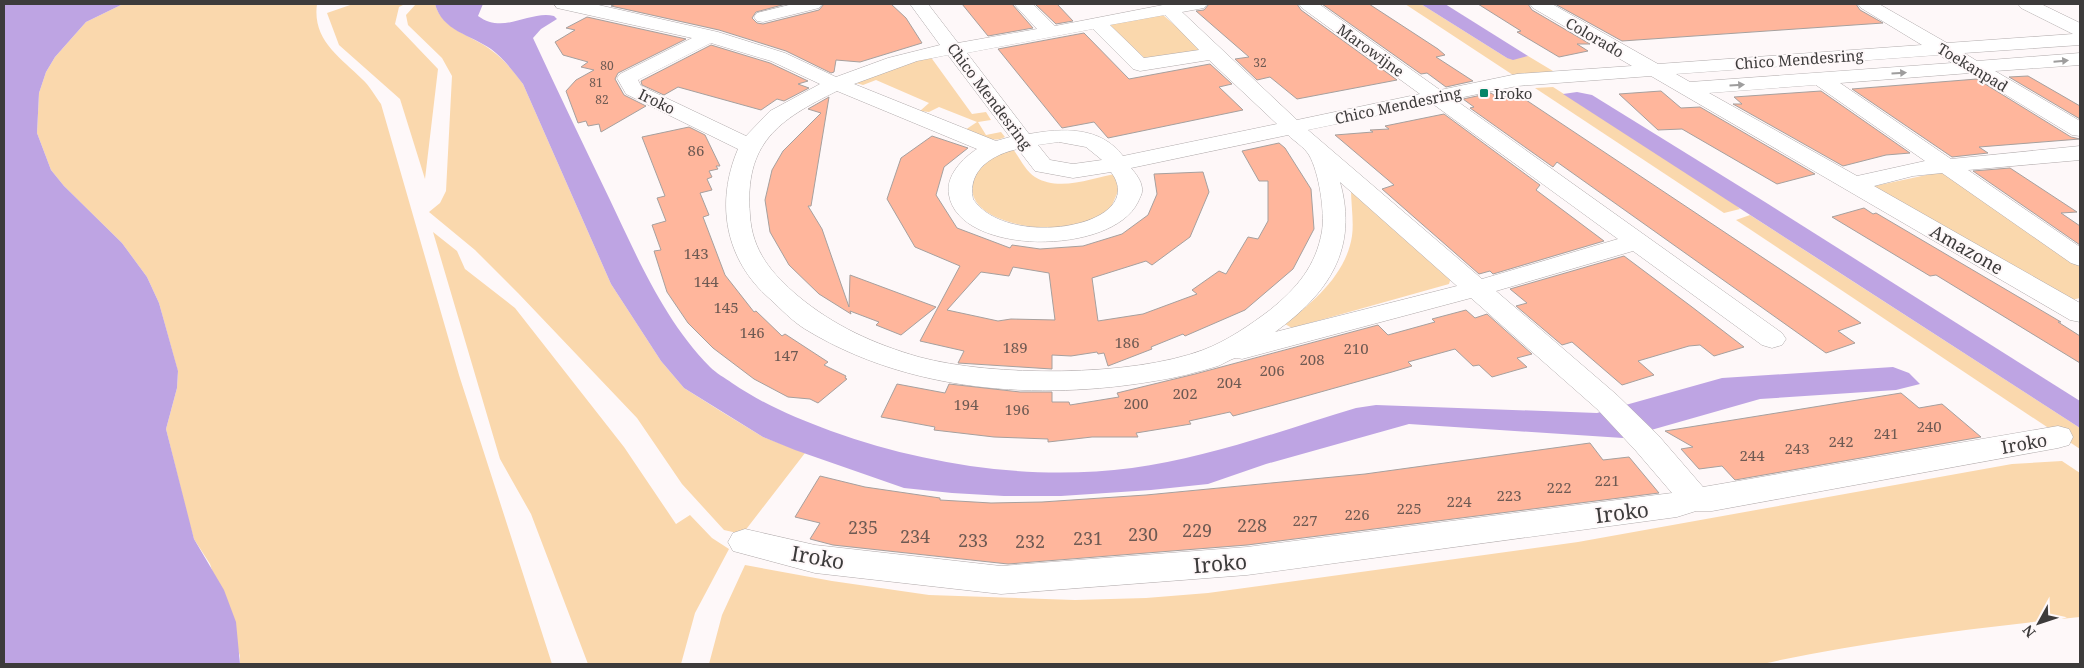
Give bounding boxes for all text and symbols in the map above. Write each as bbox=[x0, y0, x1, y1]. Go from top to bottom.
street label: Colorado bbox=[1562, 12, 1628, 62]
street label: Marowijne bbox=[1334, 19, 1408, 81]
street label: Toekanpad bbox=[1934, 38, 2012, 96]
street label: Chico Mendesring bbox=[943, 39, 1037, 153]
street label: Chico Mendesring bbox=[1734, 45, 1864, 73]
house number: 32 bbox=[1253, 54, 1267, 71]
one-way arrow bbox=[2053, 56, 2069, 64]
house number: 80 bbox=[600, 57, 614, 74]
one-way arrow bbox=[1891, 69, 1907, 77]
house number: 81 bbox=[589, 74, 603, 91]
one-way arrow bbox=[1729, 80, 1745, 88]
street label: Chico Mendesring bbox=[1333, 82, 1463, 128]
place label: Iroko bbox=[1494, 83, 1532, 103]
street label: Iroko bbox=[635, 84, 679, 118]
marker: Iroko bbox=[1478, 87, 1490, 99]
house number: 82 bbox=[595, 91, 609, 108]
house number: 86 bbox=[688, 140, 704, 160]
street label: Amazone bbox=[1926, 218, 2008, 280]
house number: 143 bbox=[683, 243, 709, 263]
house number: 144 bbox=[693, 271, 719, 291]
house number: 145 bbox=[713, 297, 739, 317]
house number: 146 bbox=[739, 322, 765, 342]
house number: 186 bbox=[1114, 332, 1140, 352]
house number: 189 bbox=[1002, 337, 1028, 357]
house number: 210 bbox=[1343, 338, 1369, 358]
house number: 147 bbox=[773, 345, 799, 365]
house number: 208 bbox=[1299, 349, 1325, 369]
house number: 206 bbox=[1259, 360, 1285, 380]
house number: 204 bbox=[1216, 372, 1242, 392]
house number: 202 bbox=[1172, 383, 1198, 403]
house number: 200 bbox=[1123, 393, 1149, 413]
house number: 194 bbox=[953, 394, 979, 414]
house number: 196 bbox=[1004, 399, 1030, 419]
house number: 240 bbox=[1916, 416, 1942, 436]
house number: 241 bbox=[1873, 423, 1899, 443]
street label: Iroko bbox=[1999, 427, 2049, 459]
house number: 242 bbox=[1828, 431, 1854, 451]
house number: 243 bbox=[1784, 438, 1810, 458]
house number: 244 bbox=[1739, 445, 1765, 465]
house number: 221 bbox=[1594, 470, 1620, 490]
house number: 222 bbox=[1546, 477, 1572, 497]
house number: 223 bbox=[1496, 485, 1522, 505]
house number: 224 bbox=[1446, 491, 1472, 511]
street label: Iroko bbox=[1594, 495, 1650, 529]
house number: 225 bbox=[1396, 498, 1422, 518]
house number: 226 bbox=[1344, 504, 1370, 524]
house number: 227 bbox=[1292, 510, 1318, 530]
house number: 228 bbox=[1237, 513, 1267, 537]
house number: 235 bbox=[848, 515, 878, 539]
house number: 229 bbox=[1182, 518, 1212, 542]
house number: 230 bbox=[1128, 522, 1158, 546]
house number: 234 bbox=[900, 524, 930, 548]
house number: 231 bbox=[1073, 526, 1103, 550]
house number: 233 bbox=[958, 528, 988, 552]
house number: 232 bbox=[1015, 529, 1045, 553]
street label: Iroko bbox=[789, 539, 847, 575]
street label: Iroko bbox=[1192, 547, 1248, 579]
north arrow bbox=[2014, 598, 2064, 648]
text: N bbox=[2018, 621, 2039, 642]

